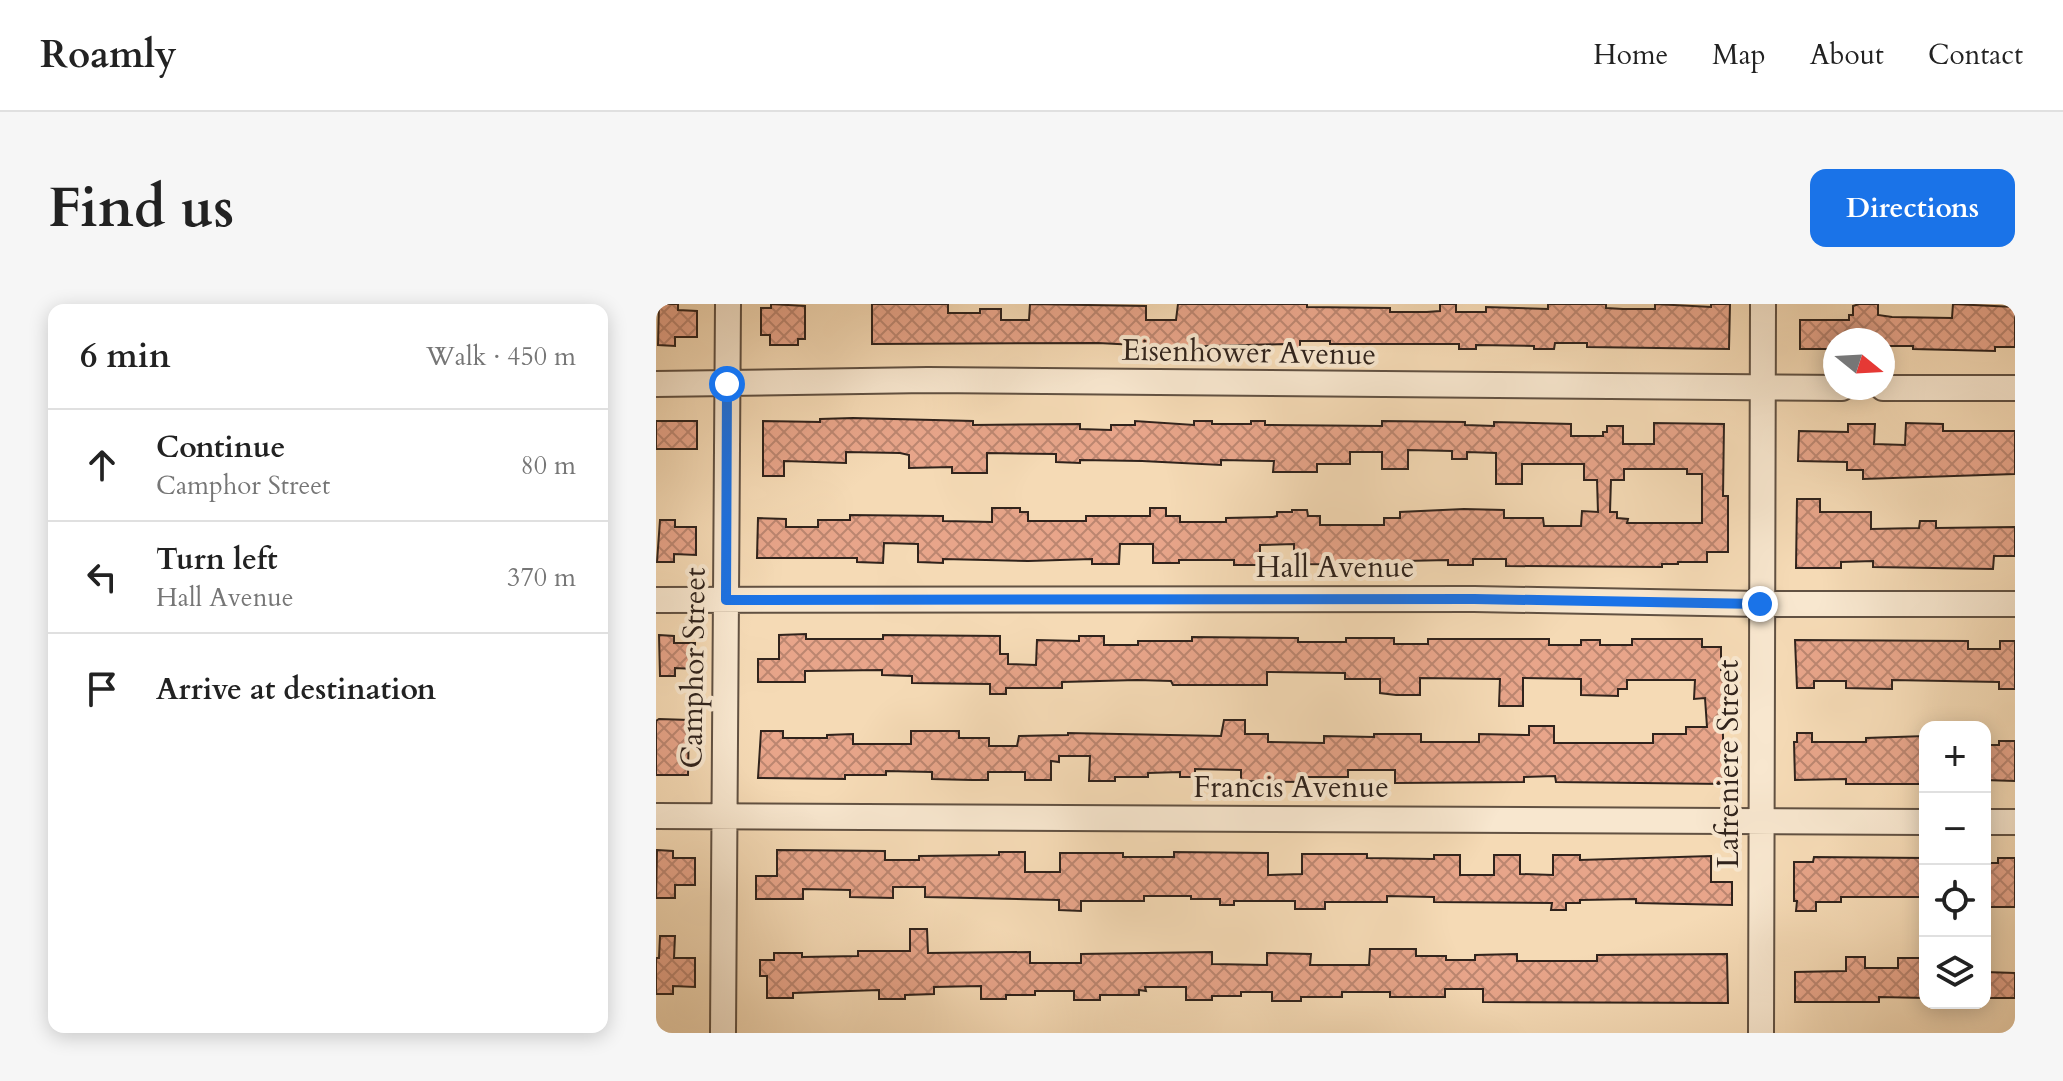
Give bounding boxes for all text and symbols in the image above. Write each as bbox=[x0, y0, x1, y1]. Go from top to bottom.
text: Roamly bbox=[40, 29, 177, 81]
text: Home bbox=[1593, 36, 1668, 74]
text: Map bbox=[1712, 36, 1766, 74]
text: About bbox=[1810, 36, 1884, 74]
text: Contact bbox=[1928, 36, 2023, 74]
button: Directions bbox=[1810, 169, 2015, 247]
text: Find us bbox=[48, 171, 234, 246]
north arrow bbox=[1823, 328, 1895, 400]
street label: Eisenhower Avenue bbox=[1122, 330, 1376, 375]
text: 6 min bbox=[80, 333, 171, 379]
text: Walk · 450 m bbox=[426, 339, 576, 374]
route start bbox=[709, 366, 745, 402]
text: Continue bbox=[156, 427, 285, 468]
icon: ahead bbox=[80, 443, 124, 487]
text: 80 m bbox=[520, 448, 576, 483]
text: Camphor Street bbox=[156, 468, 330, 503]
text: Turn left bbox=[156, 539, 278, 580]
street label: Hall Avenue bbox=[1256, 547, 1414, 588]
icon: left bbox=[80, 555, 124, 599]
text: 370 m bbox=[507, 560, 576, 595]
street label: Camphor Street bbox=[671, 567, 716, 769]
text: Hall Avenue bbox=[156, 580, 294, 615]
route end bbox=[1742, 586, 1778, 622]
street label: Lafreniere Street bbox=[1708, 659, 1749, 868]
icon: arrive bbox=[80, 667, 124, 711]
text: Arrive at destination bbox=[156, 669, 436, 710]
map controls bbox=[1919, 721, 1991, 1009]
button: + bbox=[1919, 721, 1991, 793]
street label: Francis Avenue bbox=[1193, 767, 1389, 808]
button: − bbox=[1919, 793, 1991, 865]
button: locate bbox=[1919, 865, 1991, 937]
button: layers bbox=[1919, 937, 1991, 1009]

